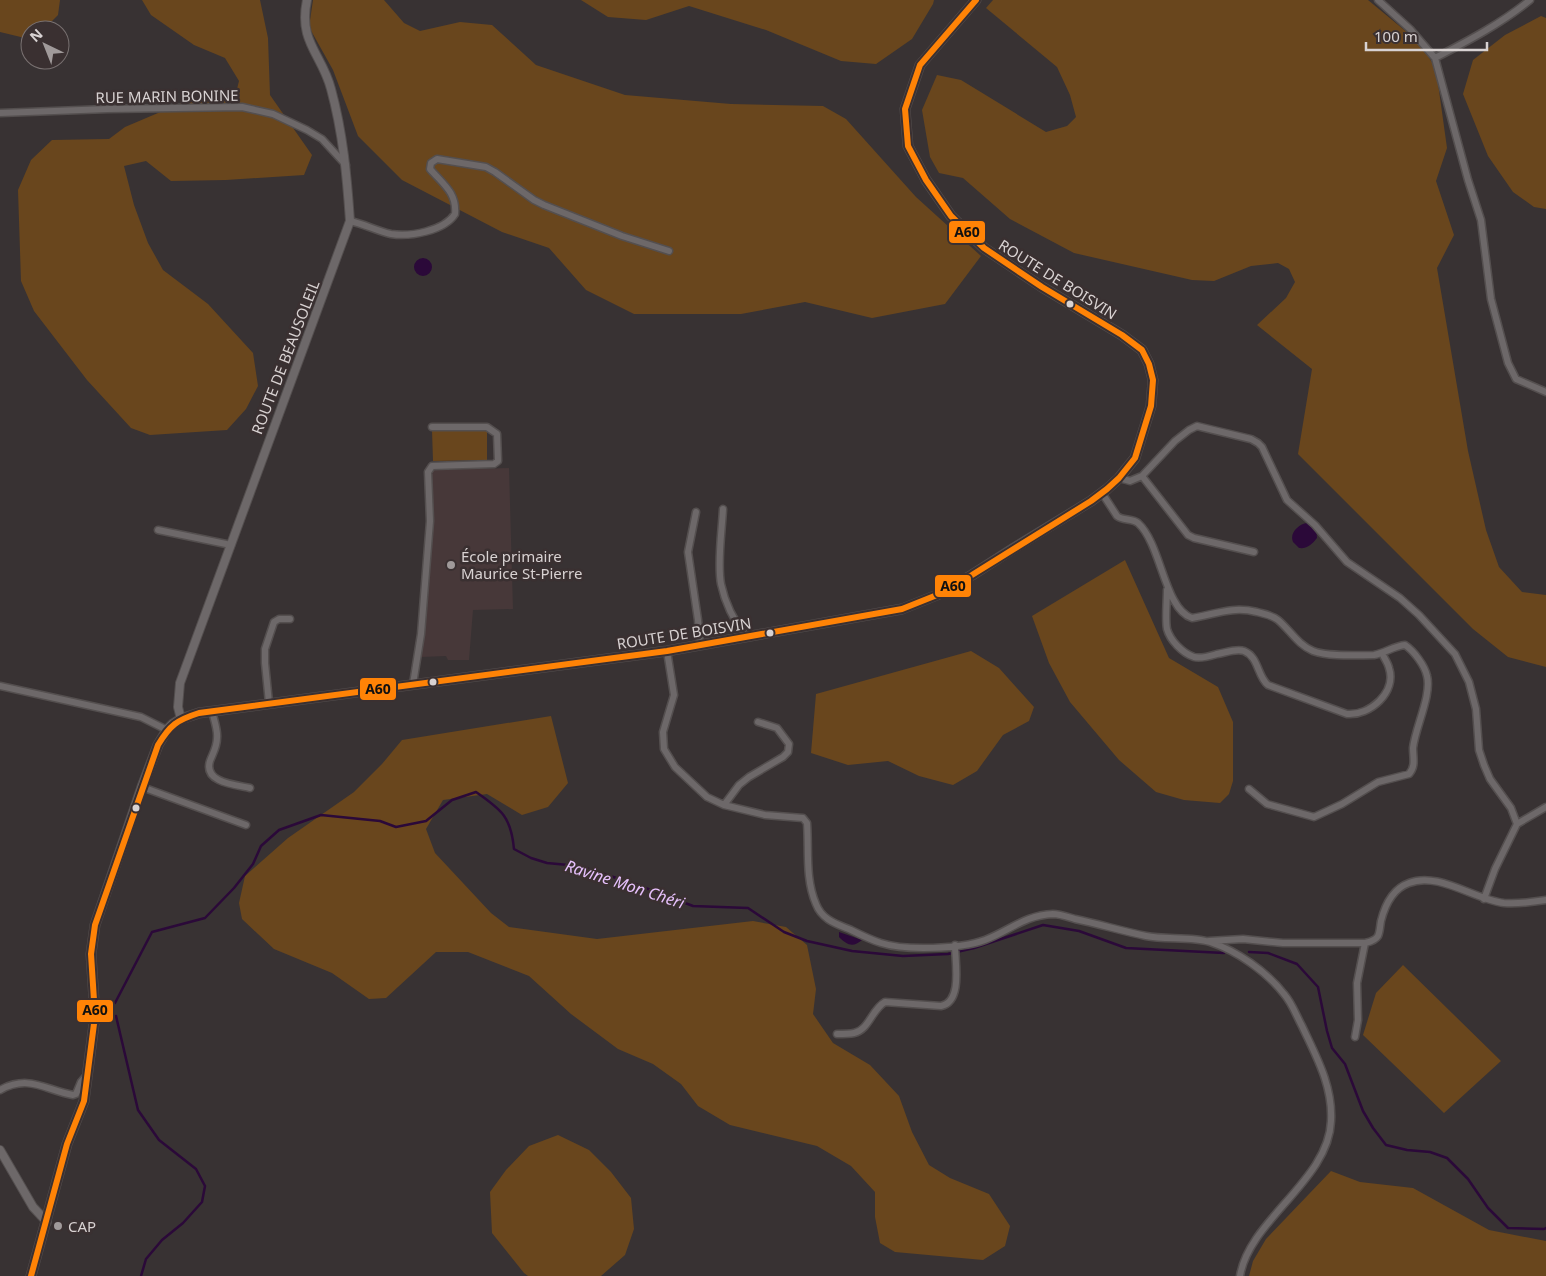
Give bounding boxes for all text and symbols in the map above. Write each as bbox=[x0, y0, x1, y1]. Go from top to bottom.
north arrow bbox=[20, 20, 70, 70]
scale bar bbox=[1366, 20, 1487, 52]
text: N bbox=[25, 24, 46, 46]
text: 100 m bbox=[1374, 26, 1418, 46]
street label: RUE MARIN BONINE bbox=[95, 85, 239, 107]
line badge: A60 bbox=[948, 220, 986, 244]
text: A60 bbox=[954, 222, 980, 241]
street label: ROUTE DE BOISVIN bbox=[995, 234, 1121, 324]
street label: ROUTE DE BEAUSOLEIL bbox=[246, 277, 324, 437]
unlabelled marker bbox=[1065, 299, 1075, 309]
place label: École primaire Maurice St-Pierre bbox=[461, 546, 582, 583]
marker: École primaire Maurice St-Pierre bbox=[445, 559, 457, 571]
line badge: A60 bbox=[934, 574, 972, 598]
text: A60 bbox=[940, 576, 966, 595]
street label: ROUTE DE BOISVIN bbox=[615, 612, 753, 654]
unlabelled marker bbox=[765, 628, 775, 638]
line badge: A60 bbox=[359, 677, 397, 701]
unlabelled marker bbox=[428, 677, 438, 687]
text: A60 bbox=[365, 679, 391, 698]
unlabelled marker bbox=[131, 803, 141, 813]
water label: Ravine Mon Chéri bbox=[562, 854, 688, 914]
line badge: A60 bbox=[76, 999, 114, 1023]
text: A60 bbox=[82, 1000, 108, 1019]
place label: CAP bbox=[68, 1216, 96, 1236]
marker: CAP bbox=[52, 1220, 64, 1232]

